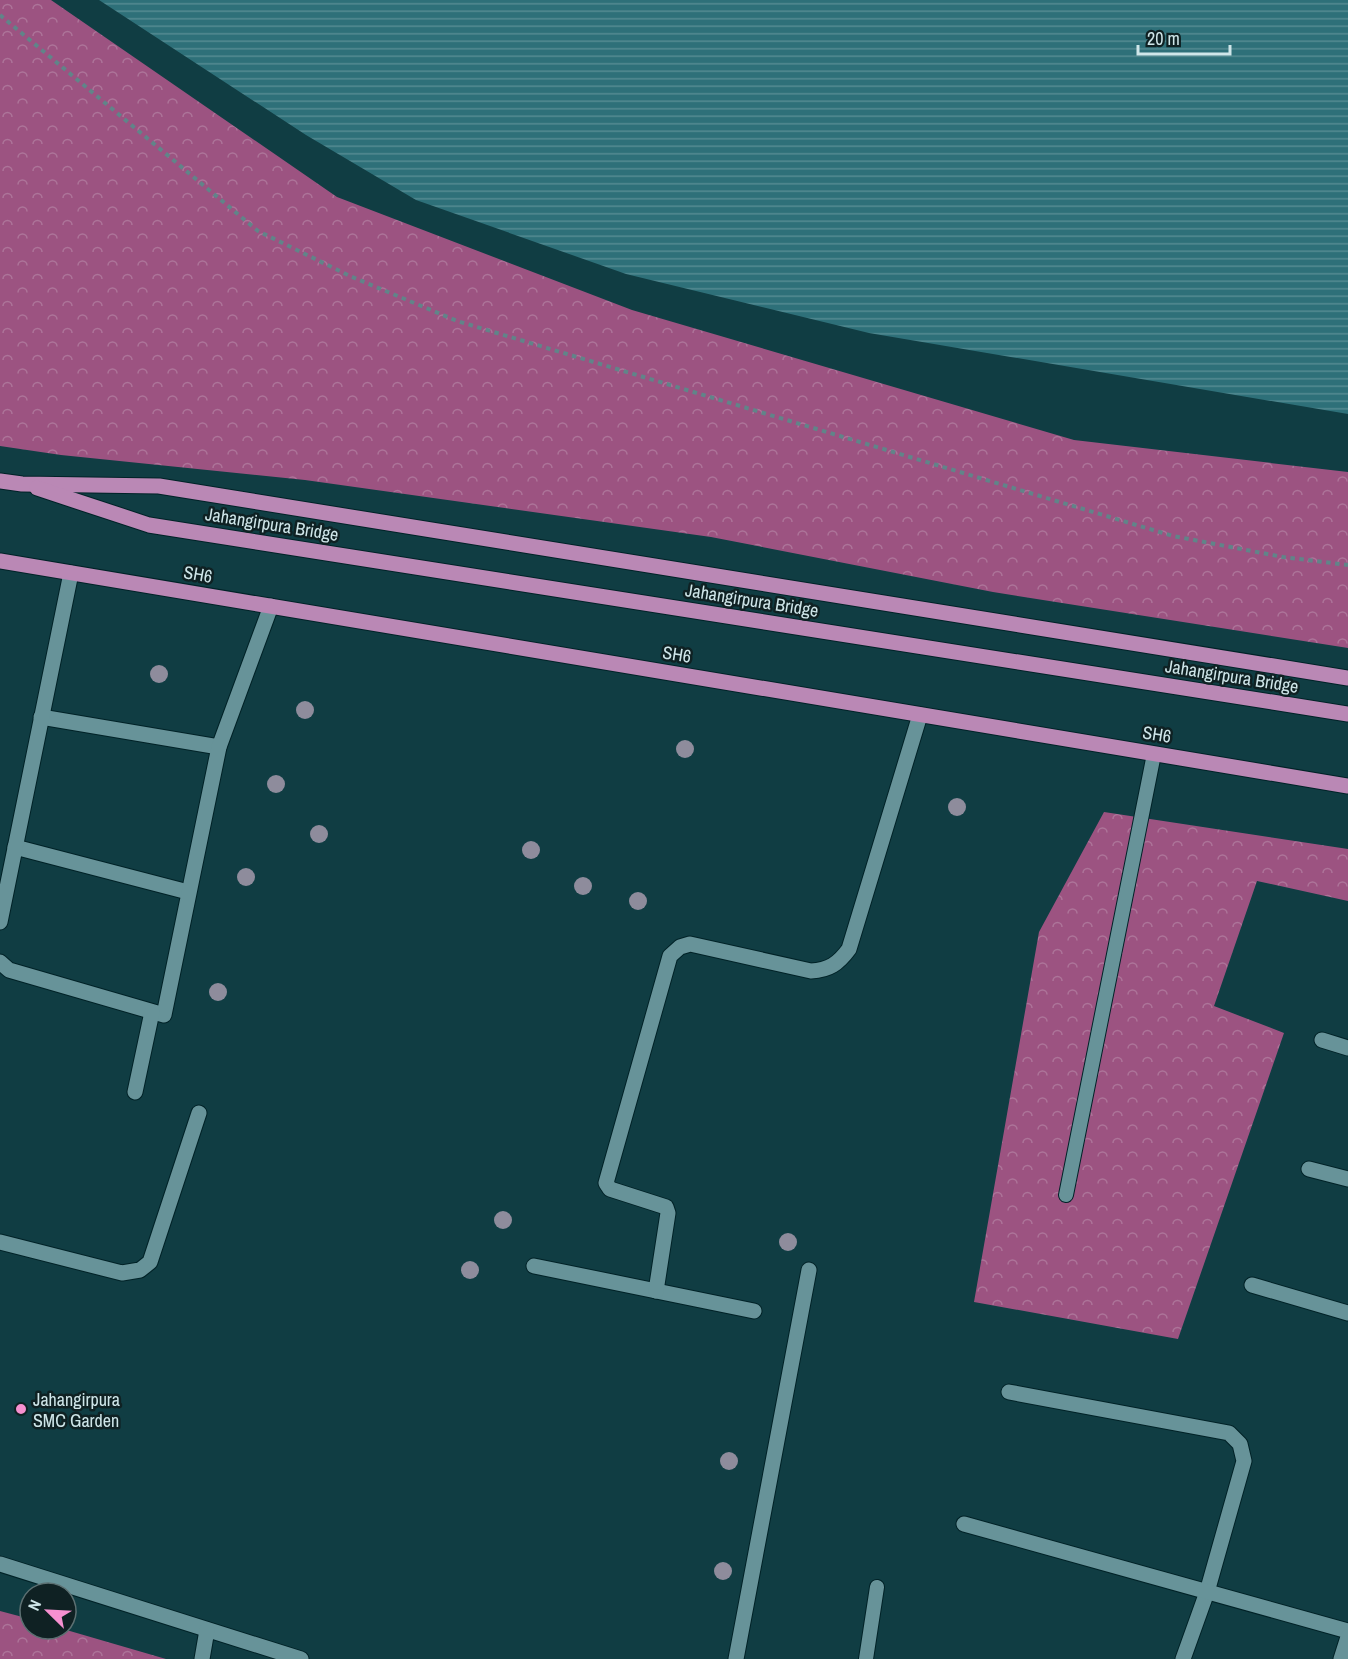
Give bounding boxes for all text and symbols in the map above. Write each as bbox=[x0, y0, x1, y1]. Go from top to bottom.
scale bar bbox=[1138, 18, 1230, 56]
text: 20 m bbox=[1147, 26, 1180, 51]
street label: Jahangirpura Bridge bbox=[204, 501, 340, 547]
street label: SH6 bbox=[182, 559, 214, 589]
street label: Jahangirpura Bridge bbox=[684, 577, 820, 623]
street label: SH6 bbox=[661, 639, 693, 669]
street label: Jahangirpura Bridge bbox=[1164, 653, 1300, 699]
street label: SH6 bbox=[1141, 719, 1173, 749]
place label: Jahangirpura SMC Garden bbox=[33, 1387, 120, 1433]
marker: Jahangirpura SMC Garden bbox=[14, 1402, 28, 1416]
north arrow bbox=[18, 1581, 78, 1641]
text: N bbox=[22, 1596, 46, 1614]

